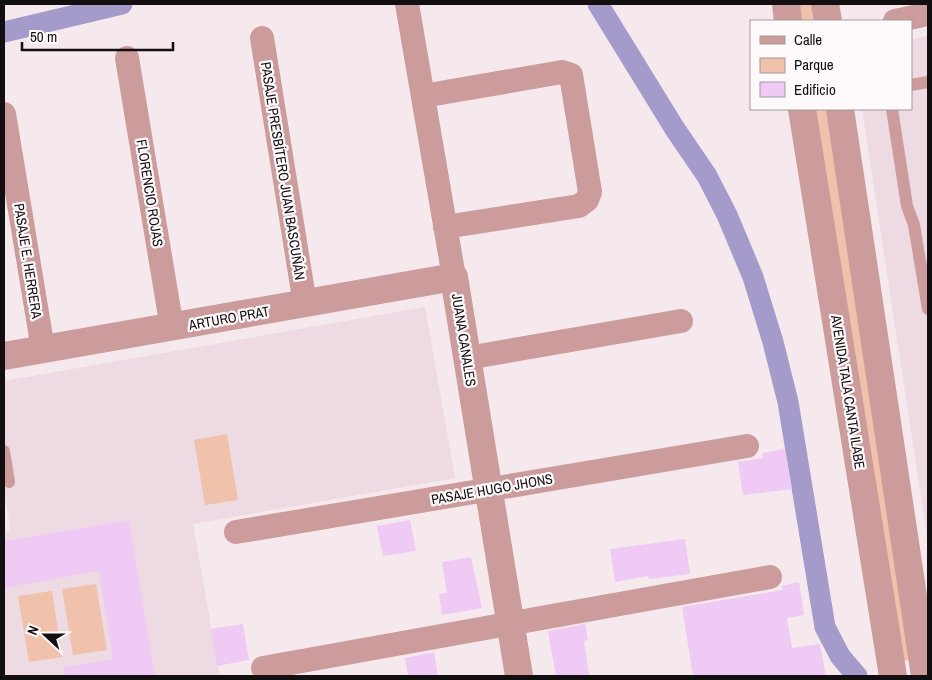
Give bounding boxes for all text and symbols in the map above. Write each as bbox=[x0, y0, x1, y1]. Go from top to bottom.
scale bar bbox=[22, 20, 174, 52]
legend bbox=[750, 20, 912, 110]
text: 50 m bbox=[30, 26, 57, 47]
text: Calle bbox=[794, 29, 822, 50]
text: Parque bbox=[794, 54, 834, 75]
street label: PASAJE PRESBÍTERO JUAN BASCUÑÁN bbox=[257, 61, 309, 281]
text: Edificio bbox=[794, 79, 836, 100]
street label: FLORENCIO ROJAS bbox=[133, 138, 167, 248]
street label: PASAJE E. HERRERA bbox=[10, 202, 46, 320]
street label: JUANA CANALES bbox=[448, 292, 480, 388]
street label: ARTURO PRAT bbox=[186, 302, 271, 334]
street label: AVENIDA TALA CANTA ILABE bbox=[827, 313, 869, 470]
street label: PASAJE HUGO JHONS bbox=[430, 469, 554, 509]
north arrow bbox=[20, 610, 70, 660]
text: N bbox=[23, 623, 43, 637]

